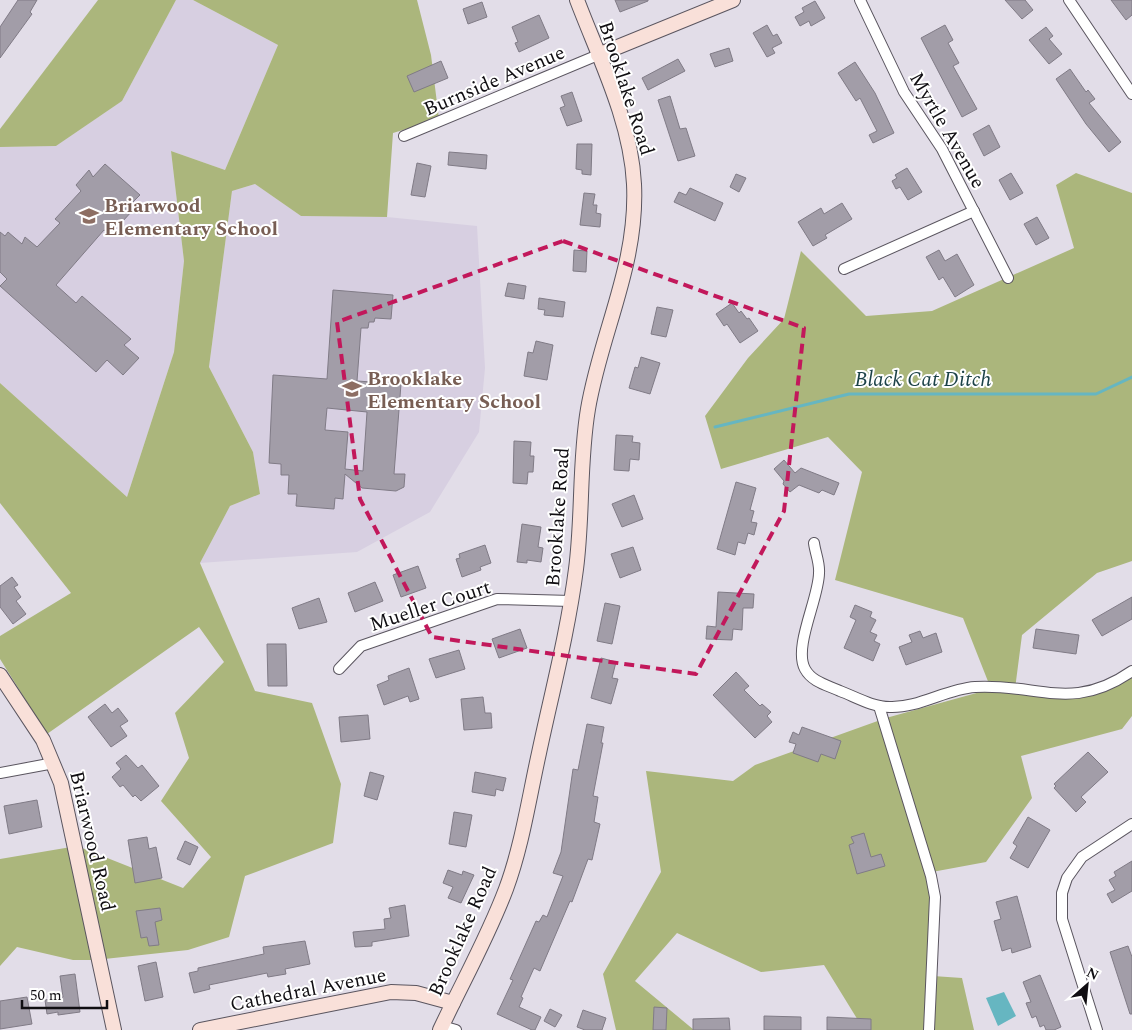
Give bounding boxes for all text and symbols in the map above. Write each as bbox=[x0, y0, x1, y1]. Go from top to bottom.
street label: Brooklake Road bbox=[590, 17, 662, 159]
street label: Burnside Avenue bbox=[419, 38, 570, 124]
street label: Myrtle Avenue bbox=[902, 67, 993, 194]
place label: Briarwood Elementary School bbox=[104, 191, 278, 244]
school or university icon: Briarwood Elementary School bbox=[78, 205, 100, 227]
place label: Brooklake Elementary School bbox=[367, 364, 541, 417]
water label: Black Cat Ditch bbox=[855, 364, 992, 396]
school or university icon: Brooklake Elementary School bbox=[341, 378, 363, 400]
street label: Brooklake Road bbox=[538, 446, 578, 588]
street label: Mueller Court bbox=[366, 572, 495, 640]
street label: Briarwood Road bbox=[61, 768, 123, 914]
street label: Brooklake Road bbox=[421, 861, 505, 1001]
street label: Cathedral Avenue bbox=[227, 960, 389, 1020]
north arrow bbox=[1062, 960, 1112, 1010]
text: N bbox=[1083, 962, 1103, 986]
scale bar bbox=[22, 978, 108, 1010]
text: 50 m bbox=[30, 984, 62, 1007]

